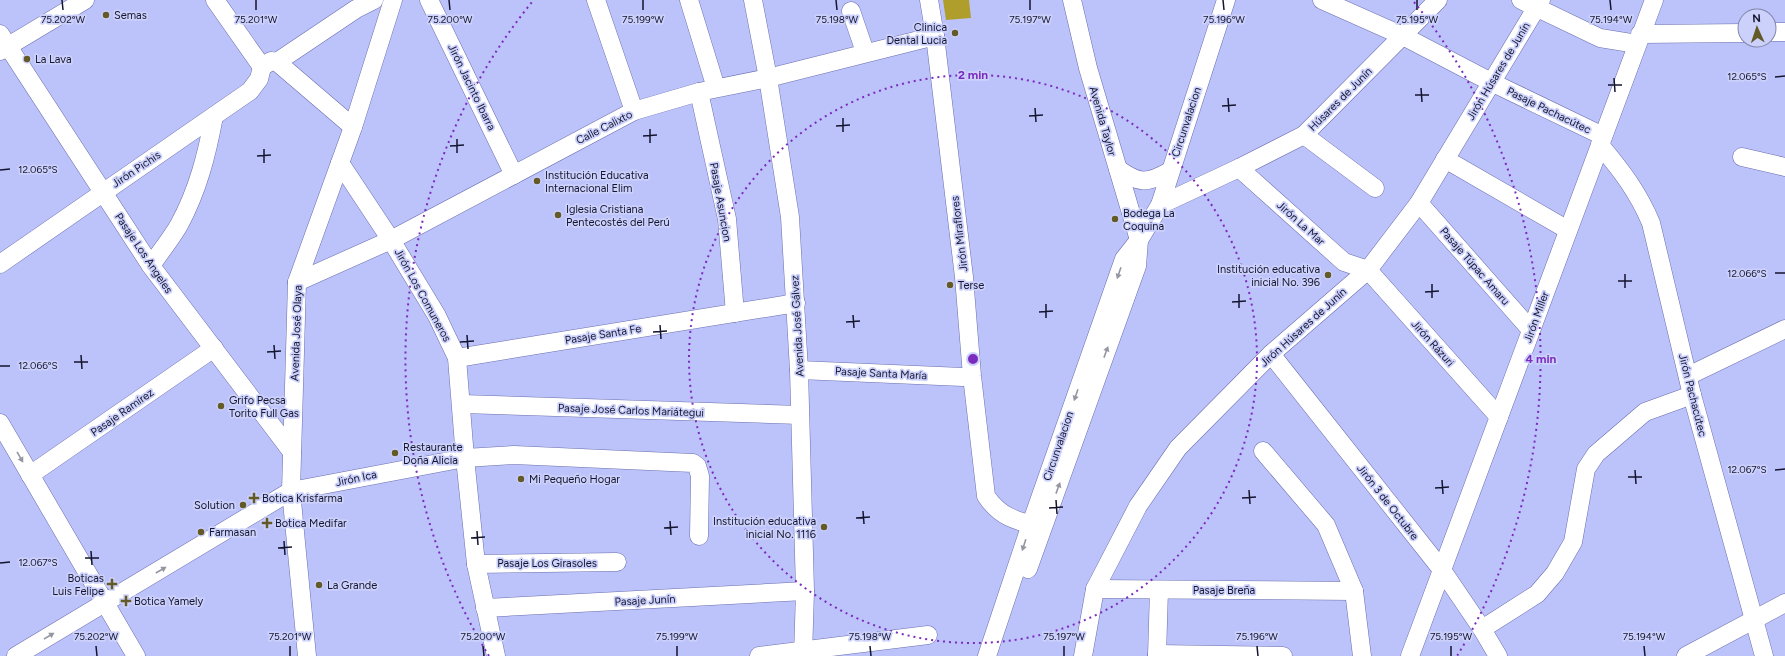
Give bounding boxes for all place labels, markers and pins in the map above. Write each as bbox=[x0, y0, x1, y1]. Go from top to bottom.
place label: Semas bbox=[114, 9, 147, 22]
marker: Semas bbox=[101, 10, 111, 20]
place label: Clinica Dental Lucia bbox=[886, 21, 947, 47]
marker: Clinica Dental Lucia bbox=[950, 28, 960, 38]
place label: La Lava bbox=[35, 53, 72, 66]
marker: La Lava bbox=[22, 54, 32, 64]
place label: Institución Educativa Internacional Elim bbox=[545, 169, 649, 195]
marker: Institución Educativa Internacional Elim bbox=[532, 176, 542, 186]
place label: Iglesia Cristiana Pentecostés del Perú bbox=[566, 203, 670, 229]
place label: Bodega La Coquina bbox=[1123, 207, 1175, 233]
marker: Iglesia Cristiana Pentecostés del Perú bbox=[553, 210, 563, 220]
marker: Bodega La Coquina bbox=[1110, 214, 1120, 224]
place label: Institución educativa inicial No. 396 bbox=[1217, 263, 1320, 289]
marker: Institución educativa inicial No. 396 bbox=[1323, 270, 1333, 280]
place label: Terse bbox=[958, 279, 984, 292]
marker: Terse bbox=[945, 280, 955, 290]
centre of rings bbox=[966, 352, 980, 366]
place label: Grifo Pecsa Torito Full Gas bbox=[229, 394, 299, 420]
marker: Grifo Pecsa Torito Full Gas bbox=[216, 401, 226, 411]
place label: Restaurante Doña Alicia bbox=[403, 441, 463, 467]
marker: Restaurante Doña Alicia bbox=[390, 448, 400, 458]
place label: Mi Pequeño Hogar bbox=[529, 473, 620, 486]
marker: Mi Pequeño Hogar bbox=[516, 474, 526, 484]
place label: Botica Krisfarma bbox=[262, 492, 343, 505]
marker: Botica Krisfarma bbox=[249, 493, 259, 503]
place label: Solution bbox=[194, 499, 235, 512]
marker: Solution bbox=[238, 500, 248, 510]
place label: Institución educativa inicial No. 1116 bbox=[713, 515, 816, 541]
place label: Botica Medifar bbox=[275, 517, 347, 530]
marker: Botica Medifar bbox=[262, 518, 272, 528]
marker: Institución educativa inicial No. 1116 bbox=[819, 522, 829, 532]
place label: Farmasan bbox=[209, 526, 256, 539]
marker: Farmasan bbox=[196, 527, 206, 537]
place label: Boticas Luis Felipe bbox=[52, 572, 104, 598]
marker: Boticas Luis Felipe bbox=[107, 579, 117, 589]
place label: La Grande bbox=[327, 579, 377, 592]
marker: La Grande bbox=[314, 580, 324, 590]
place label: Botica Yamely bbox=[134, 595, 203, 608]
marker: Botica Yamely bbox=[121, 596, 131, 606]

